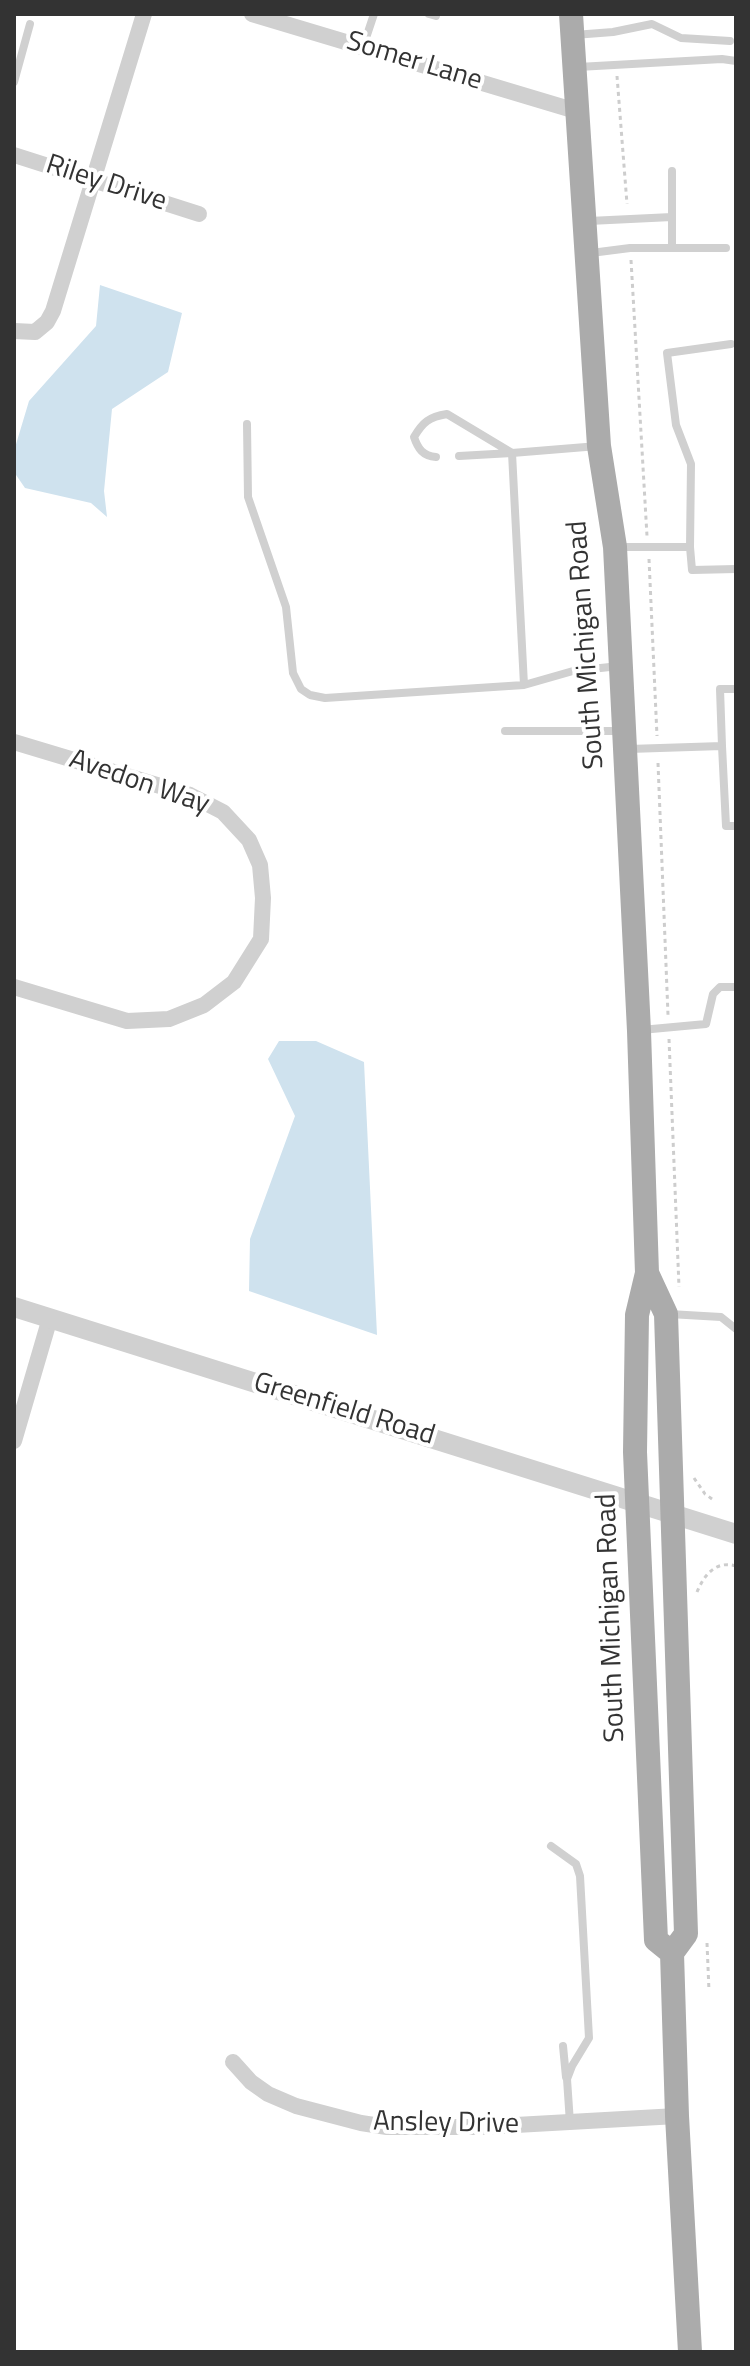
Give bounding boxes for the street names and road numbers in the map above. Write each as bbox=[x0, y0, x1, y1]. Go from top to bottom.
street label: Somer Lane bbox=[342, 25, 486, 99]
street label: Riley Drive bbox=[42, 149, 170, 219]
street label: South Michigan Road bbox=[562, 520, 612, 770]
street label: Avedon Way bbox=[64, 743, 214, 823]
street label: Greenfield Road bbox=[249, 1367, 439, 1453]
street label: South Michigan Road bbox=[591, 1493, 633, 1743]
street label: Ansley Drive bbox=[373, 2106, 519, 2142]

